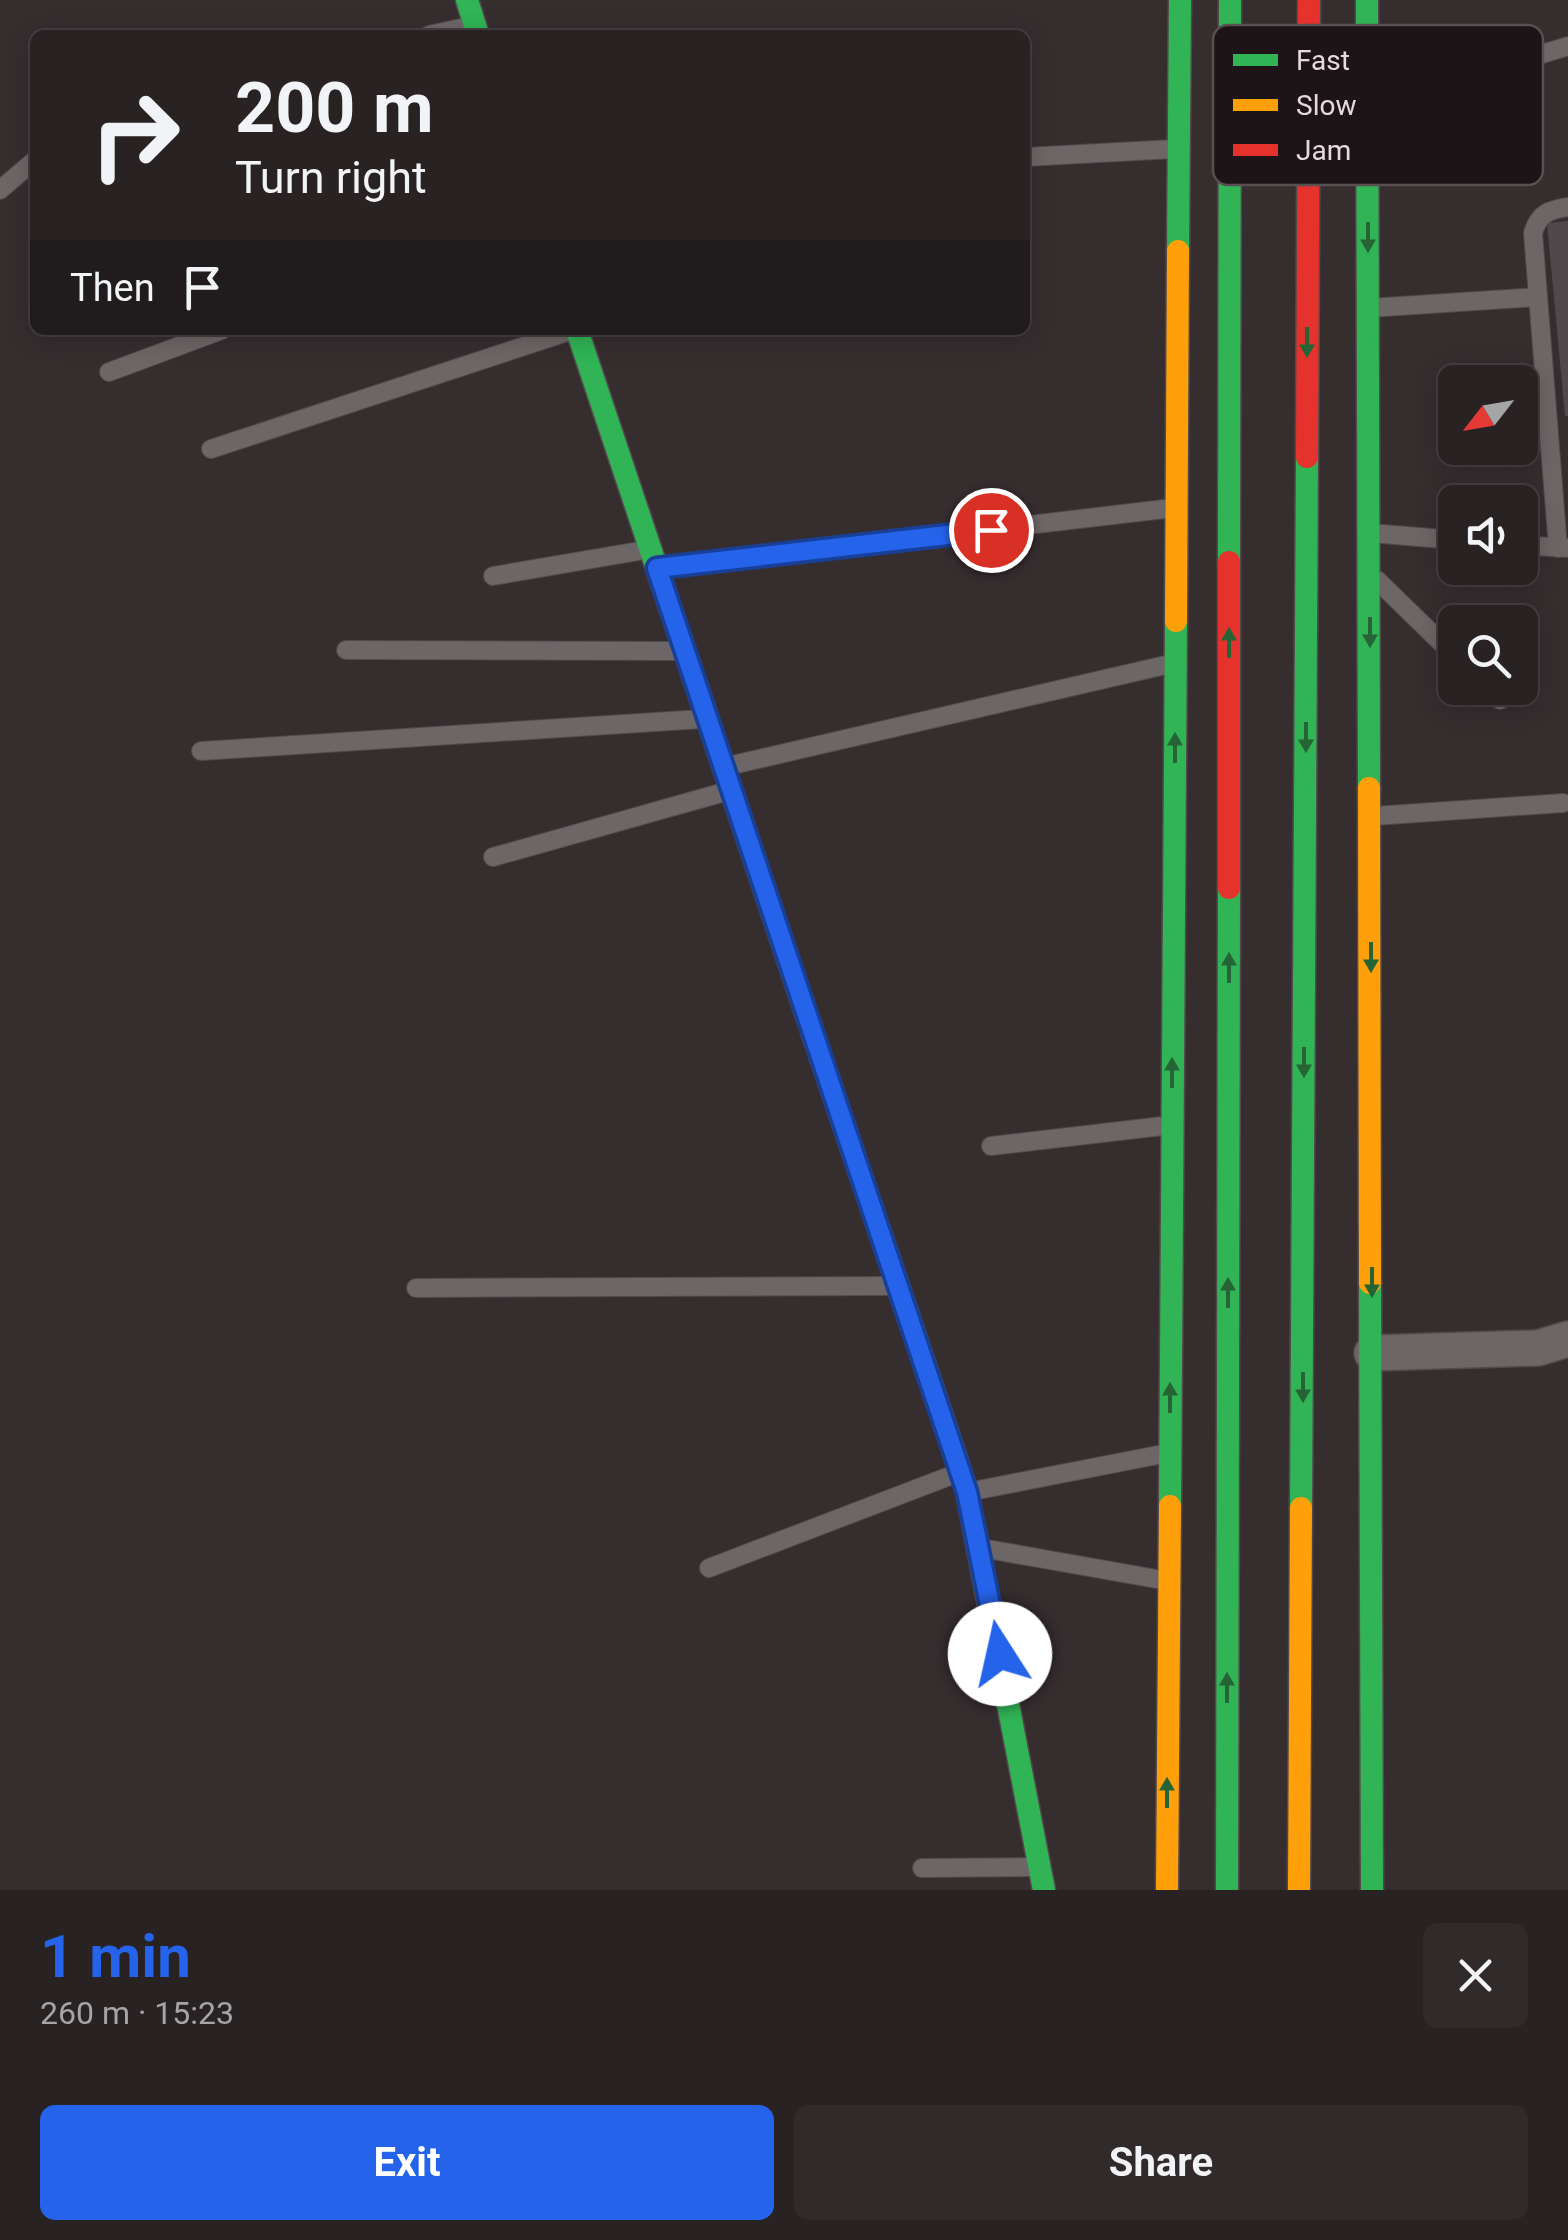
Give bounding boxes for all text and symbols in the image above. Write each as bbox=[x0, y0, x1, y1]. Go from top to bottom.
legend bbox=[1213, 25, 1543, 185]
text: Fast bbox=[1296, 44, 1350, 77]
text: 200 m bbox=[235, 67, 434, 149]
icon: right bbox=[70, 70, 200, 200]
text: Slow bbox=[1296, 89, 1356, 122]
text: Jam bbox=[1296, 134, 1351, 167]
text: Turn right bbox=[235, 151, 427, 204]
one-way arrow bbox=[1360, 222, 1376, 254]
icon: arrive bbox=[175, 260, 230, 315]
text: Then bbox=[70, 266, 155, 310]
one-way arrow bbox=[1299, 327, 1315, 359]
north arrow bbox=[1438, 365, 1538, 465]
map controls bbox=[1438, 365, 1538, 705]
button: sound bbox=[1438, 485, 1538, 585]
pin bbox=[949, 488, 1034, 573]
icon: arrive bbox=[964, 503, 1019, 558]
button: search bbox=[1438, 605, 1538, 705]
one-way arrow bbox=[1362, 617, 1378, 649]
one-way arrow bbox=[1221, 626, 1237, 658]
one-way arrow bbox=[1297, 722, 1313, 754]
one-way arrow bbox=[1167, 731, 1183, 763]
one-way arrow bbox=[1363, 942, 1379, 974]
one-way arrow bbox=[1221, 951, 1237, 983]
one-way arrow bbox=[1296, 1047, 1312, 1079]
one-way arrow bbox=[1164, 1056, 1180, 1088]
one-way arrow bbox=[1364, 1267, 1380, 1299]
one-way arrow bbox=[1220, 1276, 1236, 1308]
one-way arrow bbox=[1295, 1372, 1311, 1404]
one-way arrow bbox=[1162, 1381, 1178, 1413]
position arrow bbox=[948, 1602, 1052, 1706]
one-way arrow bbox=[1219, 1671, 1235, 1703]
one-way arrow bbox=[1159, 1776, 1175, 1808]
text: 1 min bbox=[40, 1921, 191, 1992]
button: close bbox=[1423, 1923, 1528, 2028]
text: 260 m · 15:23 bbox=[40, 1994, 234, 2032]
button: Exit bbox=[40, 2105, 774, 2220]
button: Share bbox=[794, 2105, 1528, 2220]

